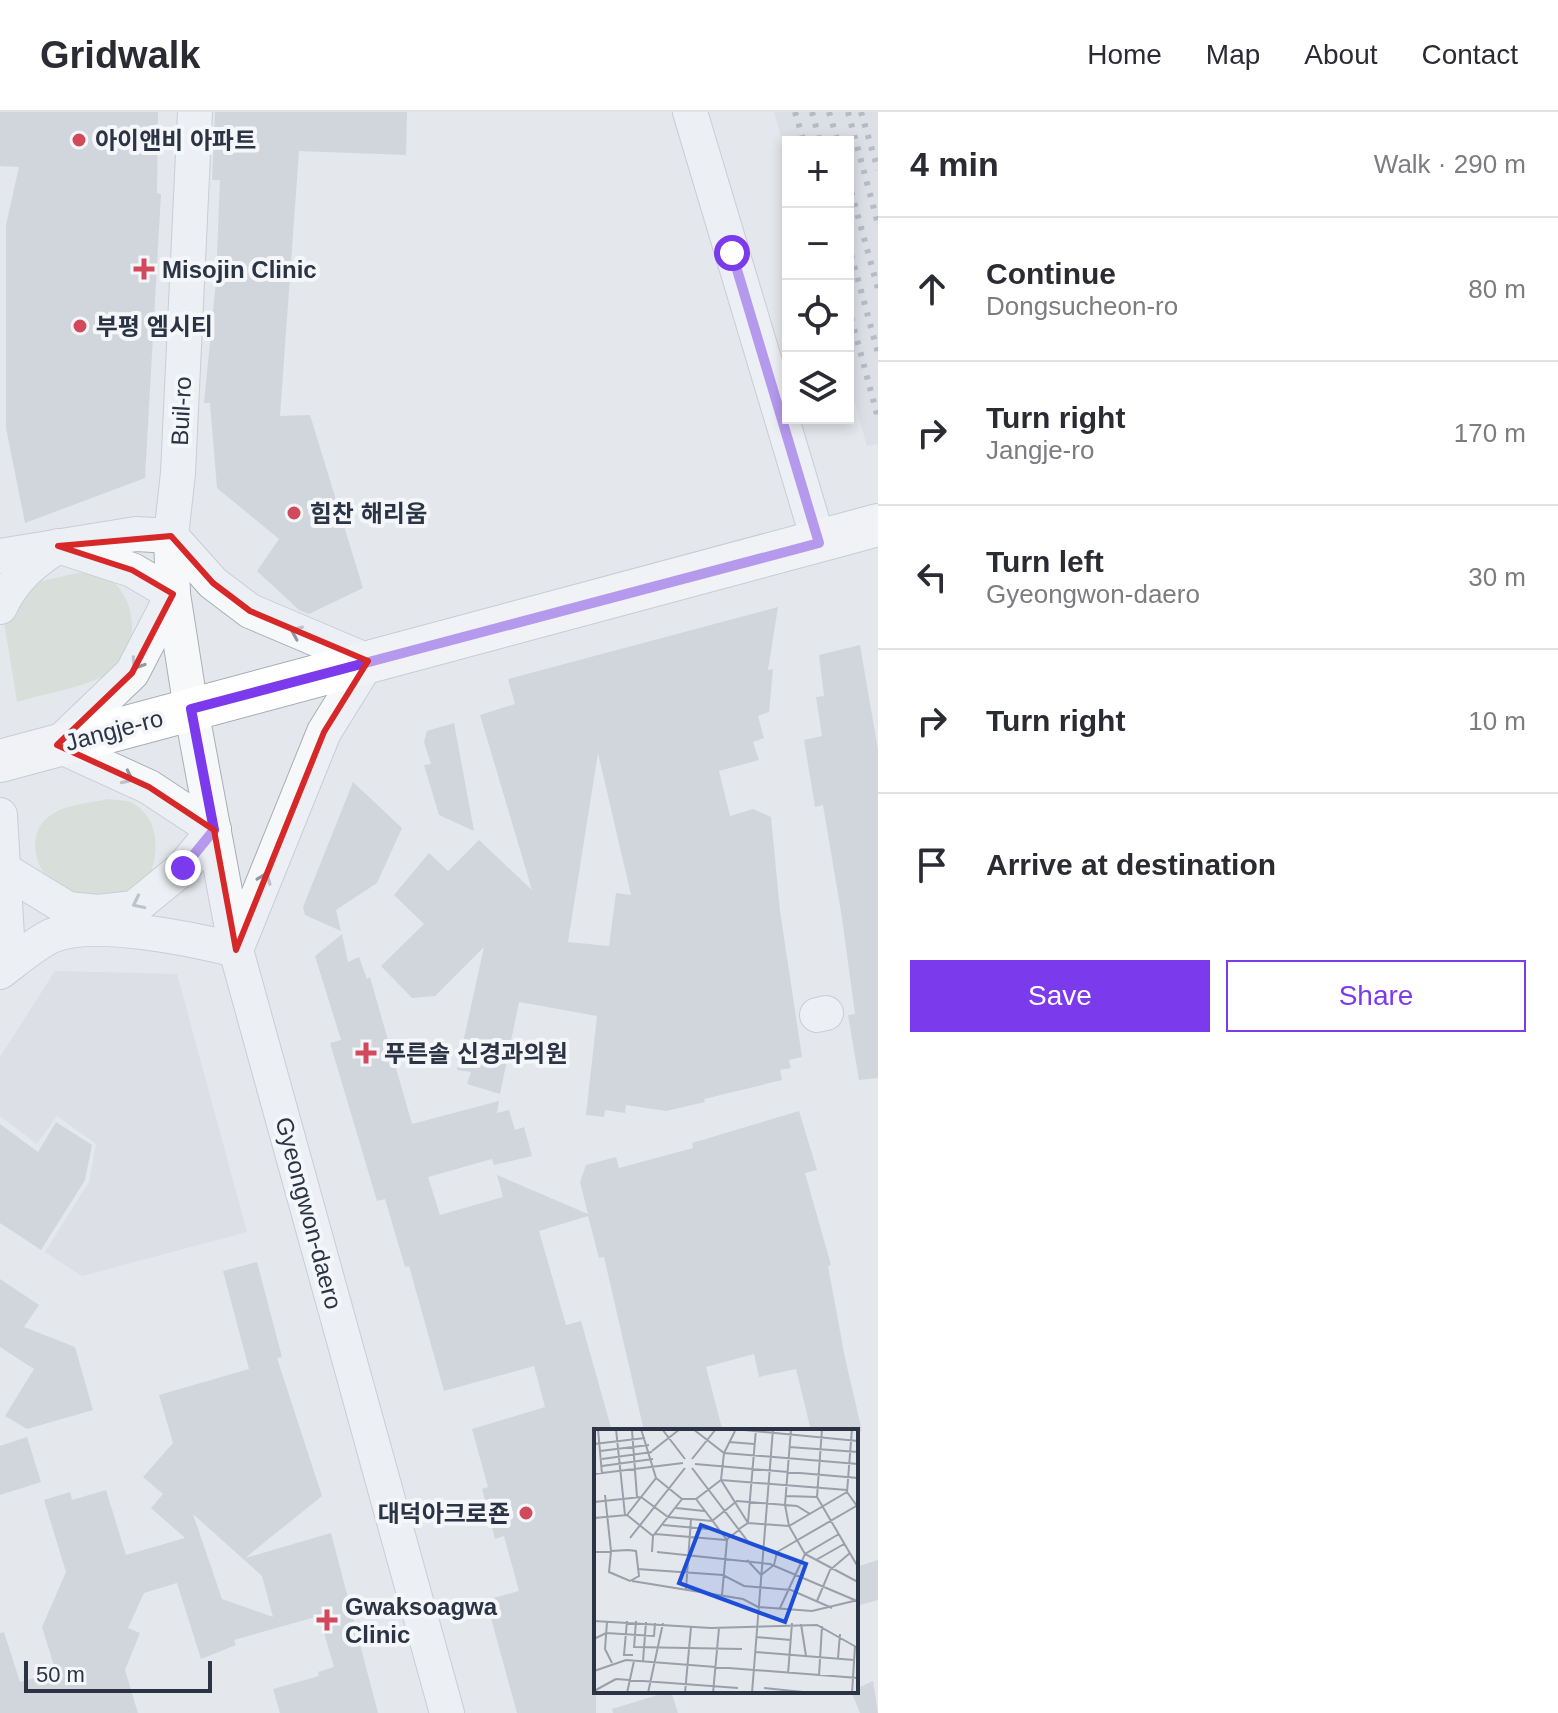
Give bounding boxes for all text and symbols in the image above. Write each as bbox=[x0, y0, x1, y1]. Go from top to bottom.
text: Gridwalk bbox=[40, 34, 201, 76]
text: Home bbox=[1087, 39, 1162, 70]
text: Map bbox=[1206, 39, 1260, 70]
text: About bbox=[1304, 39, 1378, 70]
text: Contact bbox=[1422, 39, 1518, 70]
place label: 아이앤비 아파트 bbox=[95, 127, 256, 154]
marker: 아이앤비 아파트 bbox=[70, 131, 88, 149]
map controls bbox=[782, 136, 854, 424]
button: + bbox=[782, 136, 854, 208]
text: 4 min bbox=[910, 145, 999, 183]
text: Walk · 290 m bbox=[1374, 149, 1526, 179]
button: − bbox=[782, 208, 854, 280]
route start bbox=[714, 235, 750, 271]
place label: Misojin Clinic bbox=[162, 256, 317, 283]
text: Continue bbox=[986, 257, 1116, 290]
marker: Misojin Clinic bbox=[133, 258, 155, 280]
icon: ahead bbox=[910, 267, 954, 311]
text: 80 m bbox=[1468, 274, 1526, 304]
button: locate bbox=[782, 280, 854, 352]
text: Dongsucheon-ro bbox=[986, 291, 1178, 321]
place label: 부평 엠시티 bbox=[96, 313, 213, 340]
marker: 부평 엠시티 bbox=[71, 317, 89, 335]
button: layers bbox=[782, 352, 854, 424]
street label: Buil-ro bbox=[166, 376, 196, 446]
text: Turn right bbox=[986, 401, 1125, 434]
icon: right bbox=[910, 411, 954, 455]
text: 170 m bbox=[1454, 418, 1526, 448]
text: Jangje-ro bbox=[986, 435, 1094, 465]
place label: 힘찬 해리움 bbox=[310, 500, 427, 527]
marker: 힘찬 해리움 bbox=[285, 504, 303, 522]
text: Turn left bbox=[986, 545, 1104, 578]
icon: left bbox=[910, 555, 954, 599]
text: 30 m bbox=[1468, 562, 1526, 592]
text: Gyeongwon-daero bbox=[986, 579, 1200, 609]
one-way arrow bbox=[290, 625, 304, 641]
one-way arrow bbox=[132, 655, 147, 669]
icon: right bbox=[910, 699, 954, 743]
street label: Jangje-ro bbox=[62, 704, 166, 756]
text: Turn right bbox=[986, 704, 1125, 737]
text: 10 m bbox=[1468, 706, 1526, 736]
one-way arrow bbox=[120, 768, 135, 784]
icon: arrive bbox=[910, 843, 954, 887]
text: Arrive at destination bbox=[986, 848, 1276, 881]
route end bbox=[165, 850, 201, 886]
one-way arrow bbox=[255, 872, 272, 886]
one-way arrow bbox=[132, 893, 147, 909]
button: Save bbox=[910, 960, 1210, 1032]
button: Share bbox=[1226, 960, 1526, 1032]
place label: 푸른솔 신경과의원 bbox=[384, 1040, 567, 1067]
marker: 푸른솔 신경과의원 bbox=[355, 1042, 377, 1064]
street label: Gyeongwon-daero bbox=[270, 1114, 348, 1312]
inset map bbox=[594, 1429, 858, 1693]
place label: 대덕아크로죤 bbox=[378, 1500, 510, 1527]
marker: 대덕아크로죤 bbox=[517, 1504, 535, 1522]
place label: Gwaksoagwa Clinic bbox=[345, 1593, 498, 1648]
marker: Gwaksoagwa Clinic bbox=[316, 1609, 338, 1631]
scale bar bbox=[24, 1657, 212, 1693]
text: 50 m bbox=[36, 1662, 85, 1687]

